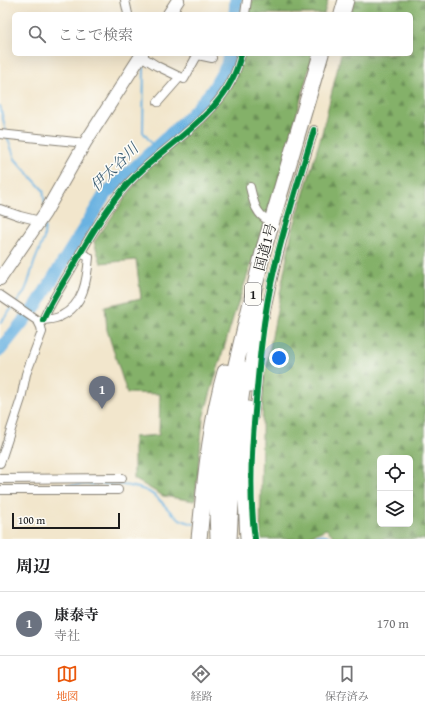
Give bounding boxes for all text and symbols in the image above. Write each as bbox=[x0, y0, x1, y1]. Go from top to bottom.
search box bbox=[12, 12, 413, 56]
icon: search bbox=[26, 23, 48, 45]
text: ここで検索 bbox=[58, 24, 133, 45]
water label: 伊太谷川 bbox=[85, 137, 144, 196]
street label: 国道1号 bbox=[249, 221, 281, 273]
road number: 1 bbox=[245, 283, 261, 305]
your location bbox=[269, 348, 289, 368]
pin: 1 bbox=[89, 376, 115, 409]
map controls bbox=[377, 455, 413, 527]
button: locate bbox=[377, 455, 413, 491]
button: layers bbox=[377, 491, 413, 527]
scale bar bbox=[12, 511, 120, 530]
text: 100 m bbox=[18, 512, 45, 528]
text: 周辺 bbox=[16, 553, 50, 578]
text: 康泰寺 bbox=[54, 604, 99, 625]
text: 1 bbox=[26, 614, 32, 633]
text: 170 m bbox=[377, 614, 409, 633]
text: 寺社 bbox=[54, 626, 80, 645]
tab: 地図 bbox=[56, 663, 78, 704]
tab: 経路 bbox=[190, 663, 212, 704]
tab: 保存済み bbox=[325, 663, 369, 704]

